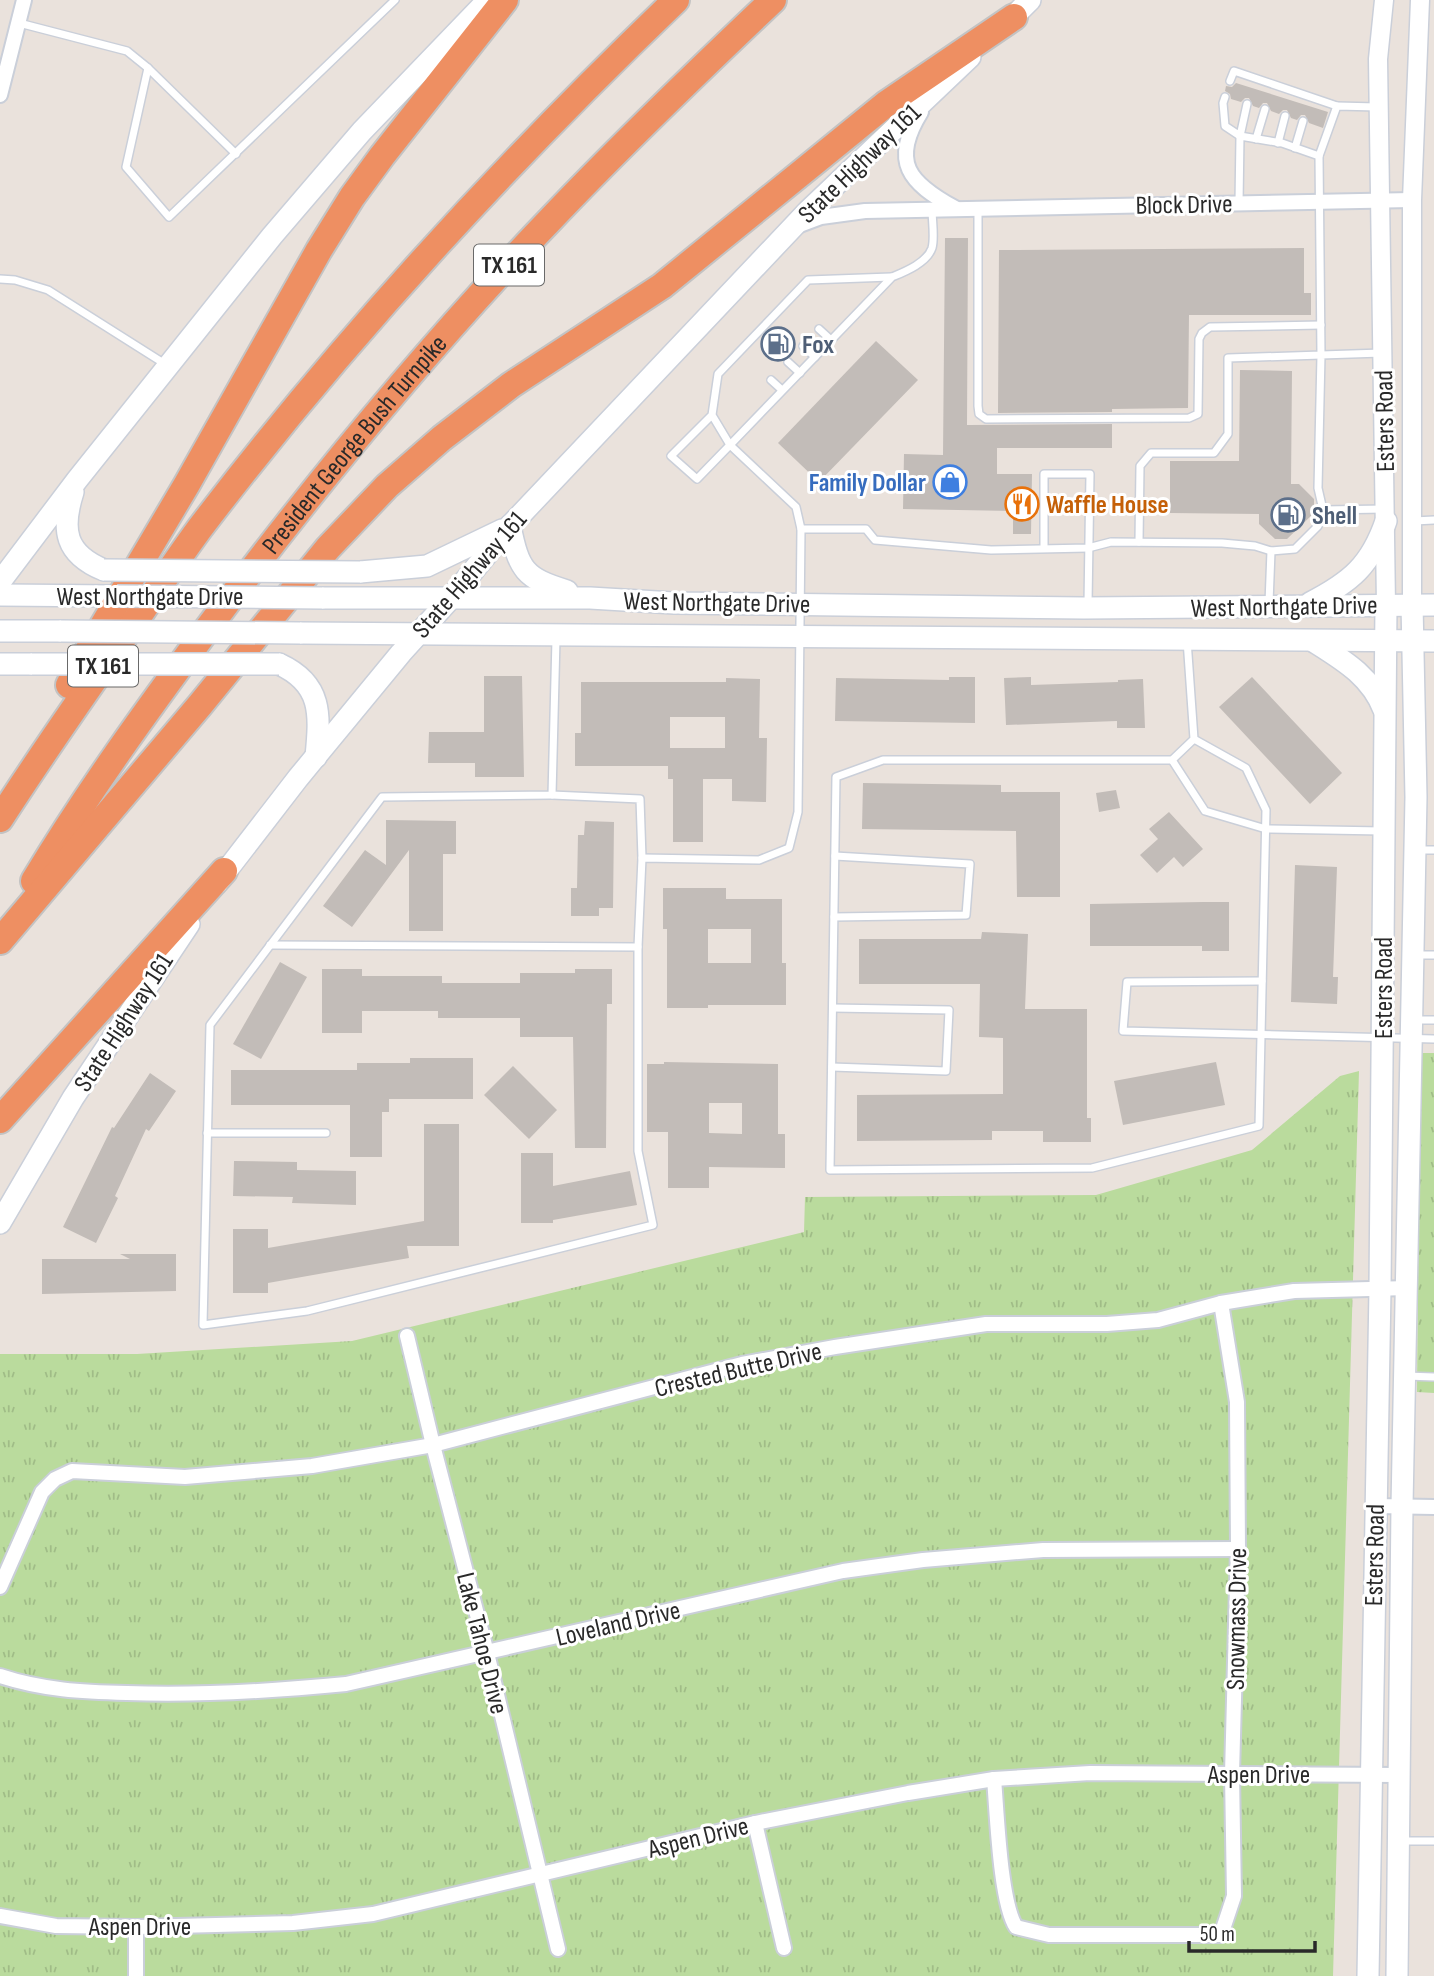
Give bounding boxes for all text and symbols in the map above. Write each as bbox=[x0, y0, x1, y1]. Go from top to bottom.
street label: State Highway 161 bbox=[792, 98, 928, 230]
street label: Block Drive bbox=[1135, 189, 1233, 222]
road number: TX 161 bbox=[474, 244, 544, 286]
fuel station icon: Fox bbox=[759, 325, 797, 363]
street label: President George Bush Turnpike bbox=[256, 329, 454, 561]
place label: Fox bbox=[802, 330, 834, 361]
street label: Esters Road bbox=[1369, 370, 1402, 472]
shop icon: Family Dollar bbox=[931, 463, 969, 501]
place label: Family Dollar bbox=[809, 468, 926, 499]
restaurant icon: Waffle House bbox=[1003, 485, 1041, 523]
place label: Waffle House bbox=[1046, 490, 1169, 521]
fuel station icon: Shell bbox=[1269, 496, 1307, 534]
place label: Shell bbox=[1312, 501, 1357, 532]
street label: State Highway 161 bbox=[406, 505, 534, 645]
street label: West Northgate Drive bbox=[57, 582, 243, 613]
street label: West Northgate Drive bbox=[623, 586, 811, 621]
street label: West Northgate Drive bbox=[1190, 590, 1378, 625]
road number: TX 161 bbox=[68, 646, 138, 686]
street label: Esters Road bbox=[1369, 937, 1400, 1039]
street label: State Highway 161 bbox=[68, 948, 180, 1098]
street label: Crested Butte Drive bbox=[652, 1336, 825, 1405]
street label: Esters Road bbox=[1359, 1504, 1392, 1606]
street label: Snowmass Drive bbox=[1221, 1548, 1254, 1690]
street label: Lake Tahoe Drive bbox=[449, 1570, 514, 1717]
street label: Loveland Drive bbox=[553, 1595, 683, 1654]
street label: Aspen Drive bbox=[1207, 1760, 1310, 1791]
street label: Aspen Drive bbox=[644, 1811, 752, 1866]
scale bar bbox=[1189, 1910, 1315, 1954]
street label: Aspen Drive bbox=[88, 1912, 191, 1943]
text: 50 m bbox=[1200, 1922, 1235, 1947]

